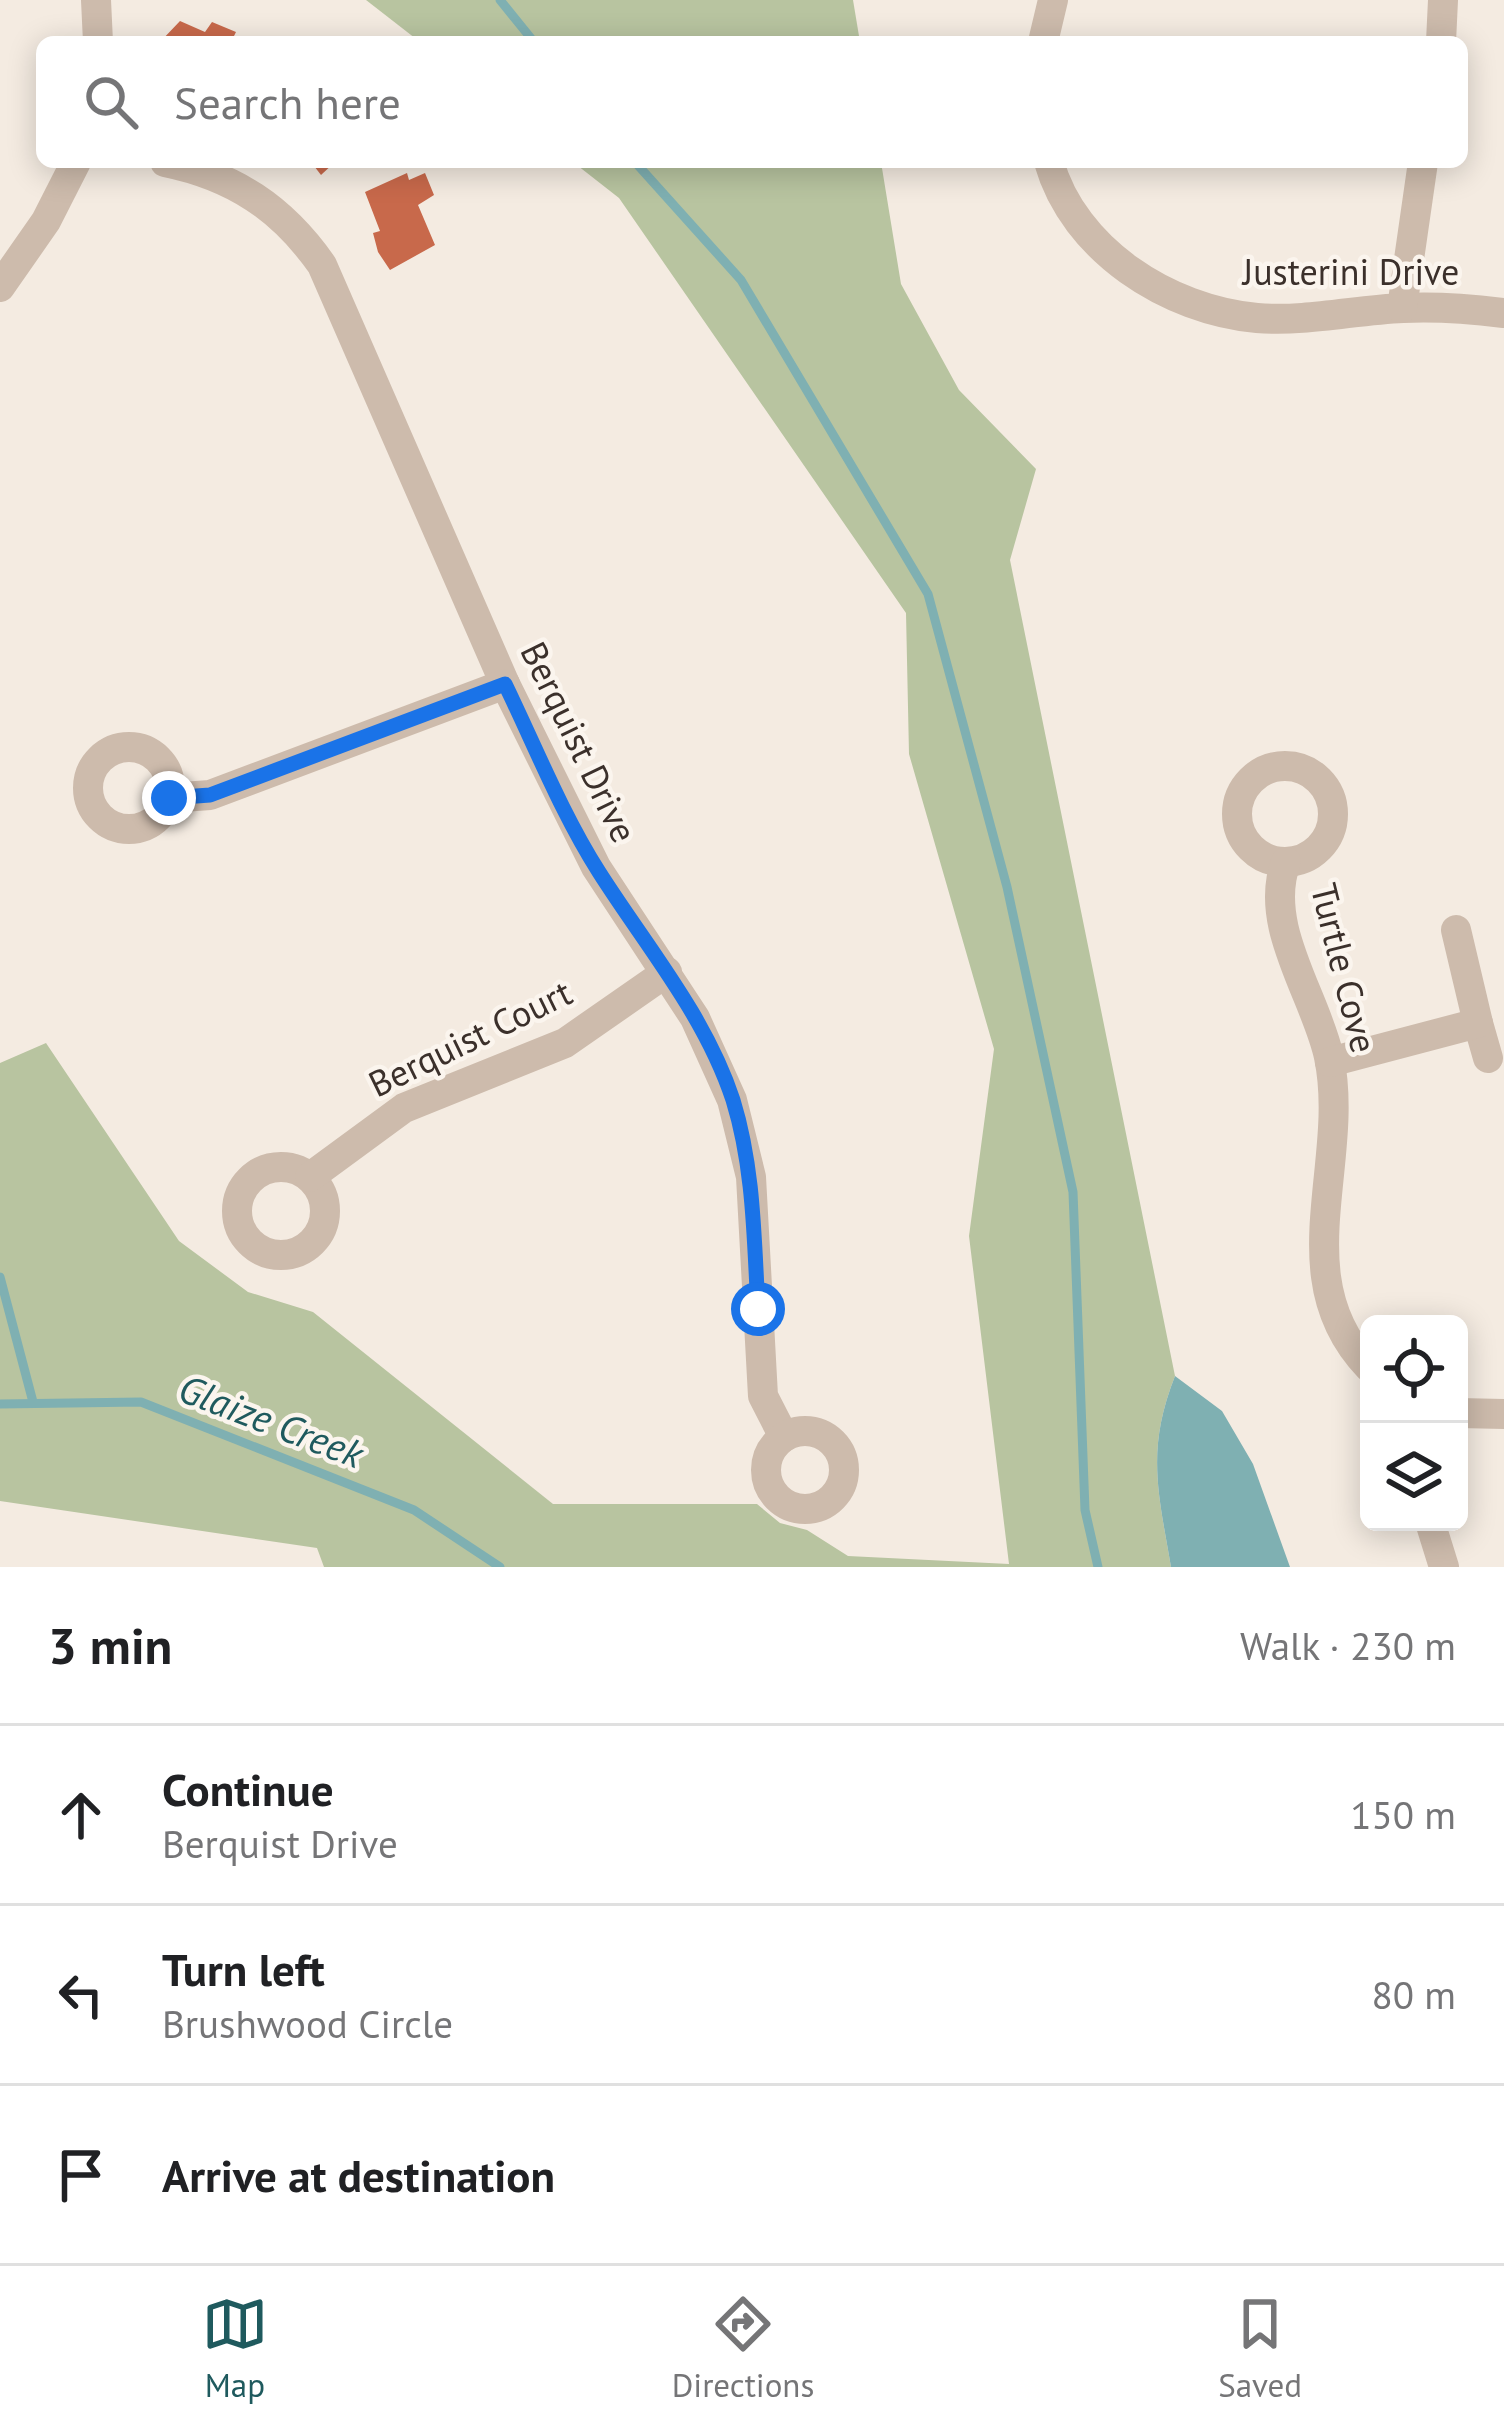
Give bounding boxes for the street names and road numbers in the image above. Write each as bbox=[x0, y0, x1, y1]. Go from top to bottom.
street label: Justerini Drive bbox=[1241, 248, 1459, 295]
street label: Berquist Drive bbox=[511, 634, 648, 850]
street label: Turtle Cove bbox=[1301, 878, 1388, 1057]
street label: Berquist Court bbox=[360, 968, 579, 1107]

